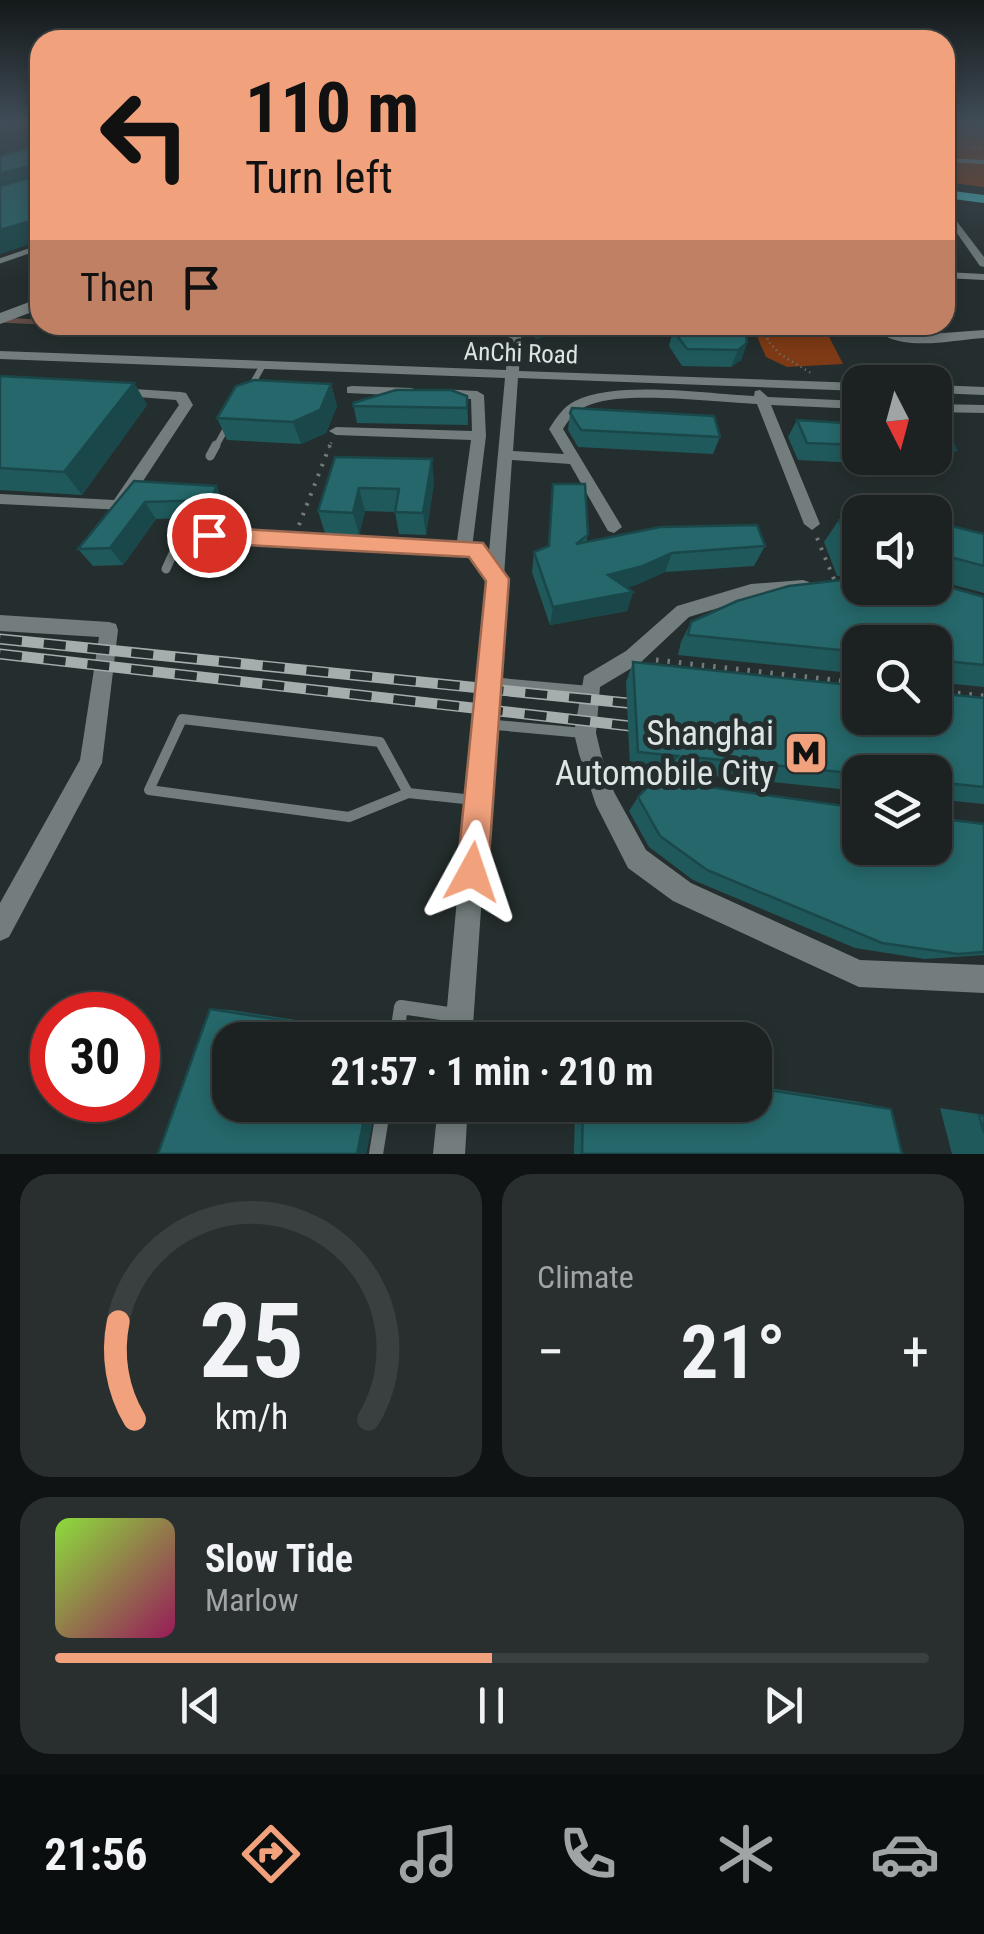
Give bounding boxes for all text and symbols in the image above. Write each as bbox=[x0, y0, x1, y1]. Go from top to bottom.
text: 110 m bbox=[245, 67, 419, 149]
icon: left bbox=[80, 70, 210, 200]
text: Turn left bbox=[245, 151, 393, 204]
icon: arrive bbox=[174, 260, 229, 315]
text: Then bbox=[80, 266, 154, 310]
street label: AnChi Road bbox=[463, 337, 579, 369]
north arrow bbox=[842, 365, 952, 475]
map controls bbox=[842, 365, 952, 865]
pin bbox=[167, 493, 252, 578]
button: sound bbox=[842, 495, 952, 605]
icon: arrive bbox=[182, 508, 237, 563]
button: search bbox=[842, 625, 952, 735]
place label: Shanghai Automobile City bbox=[555, 713, 774, 794]
metro station icon: Shanghai Automobile City bbox=[783, 730, 829, 776]
button: layers bbox=[842, 755, 952, 865]
position arrow bbox=[420, 820, 524, 924]
speed limit sign: 30 bbox=[30, 992, 160, 1122]
text: 21:57 · 1 min · 210 m bbox=[331, 1050, 653, 1094]
text: Climate bbox=[537, 1258, 634, 1296]
text: 25 bbox=[198, 1281, 304, 1402]
text: 21° bbox=[681, 1308, 786, 1396]
text: − bbox=[537, 1320, 565, 1384]
text: + bbox=[902, 1320, 929, 1384]
text: km/h bbox=[214, 1396, 288, 1438]
text: Slow Tide bbox=[205, 1537, 353, 1581]
text: Marlow bbox=[205, 1581, 298, 1619]
icon: previous bbox=[173, 1678, 228, 1733]
icon: pause bbox=[464, 1678, 519, 1733]
icon: next bbox=[756, 1678, 811, 1733]
icon: directions bbox=[236, 1819, 306, 1889]
icon: music bbox=[394, 1819, 464, 1889]
icon: phone bbox=[553, 1819, 623, 1889]
icon: climate bbox=[711, 1819, 781, 1889]
icon: car bbox=[870, 1819, 940, 1889]
text: 21:56 bbox=[44, 1828, 148, 1881]

